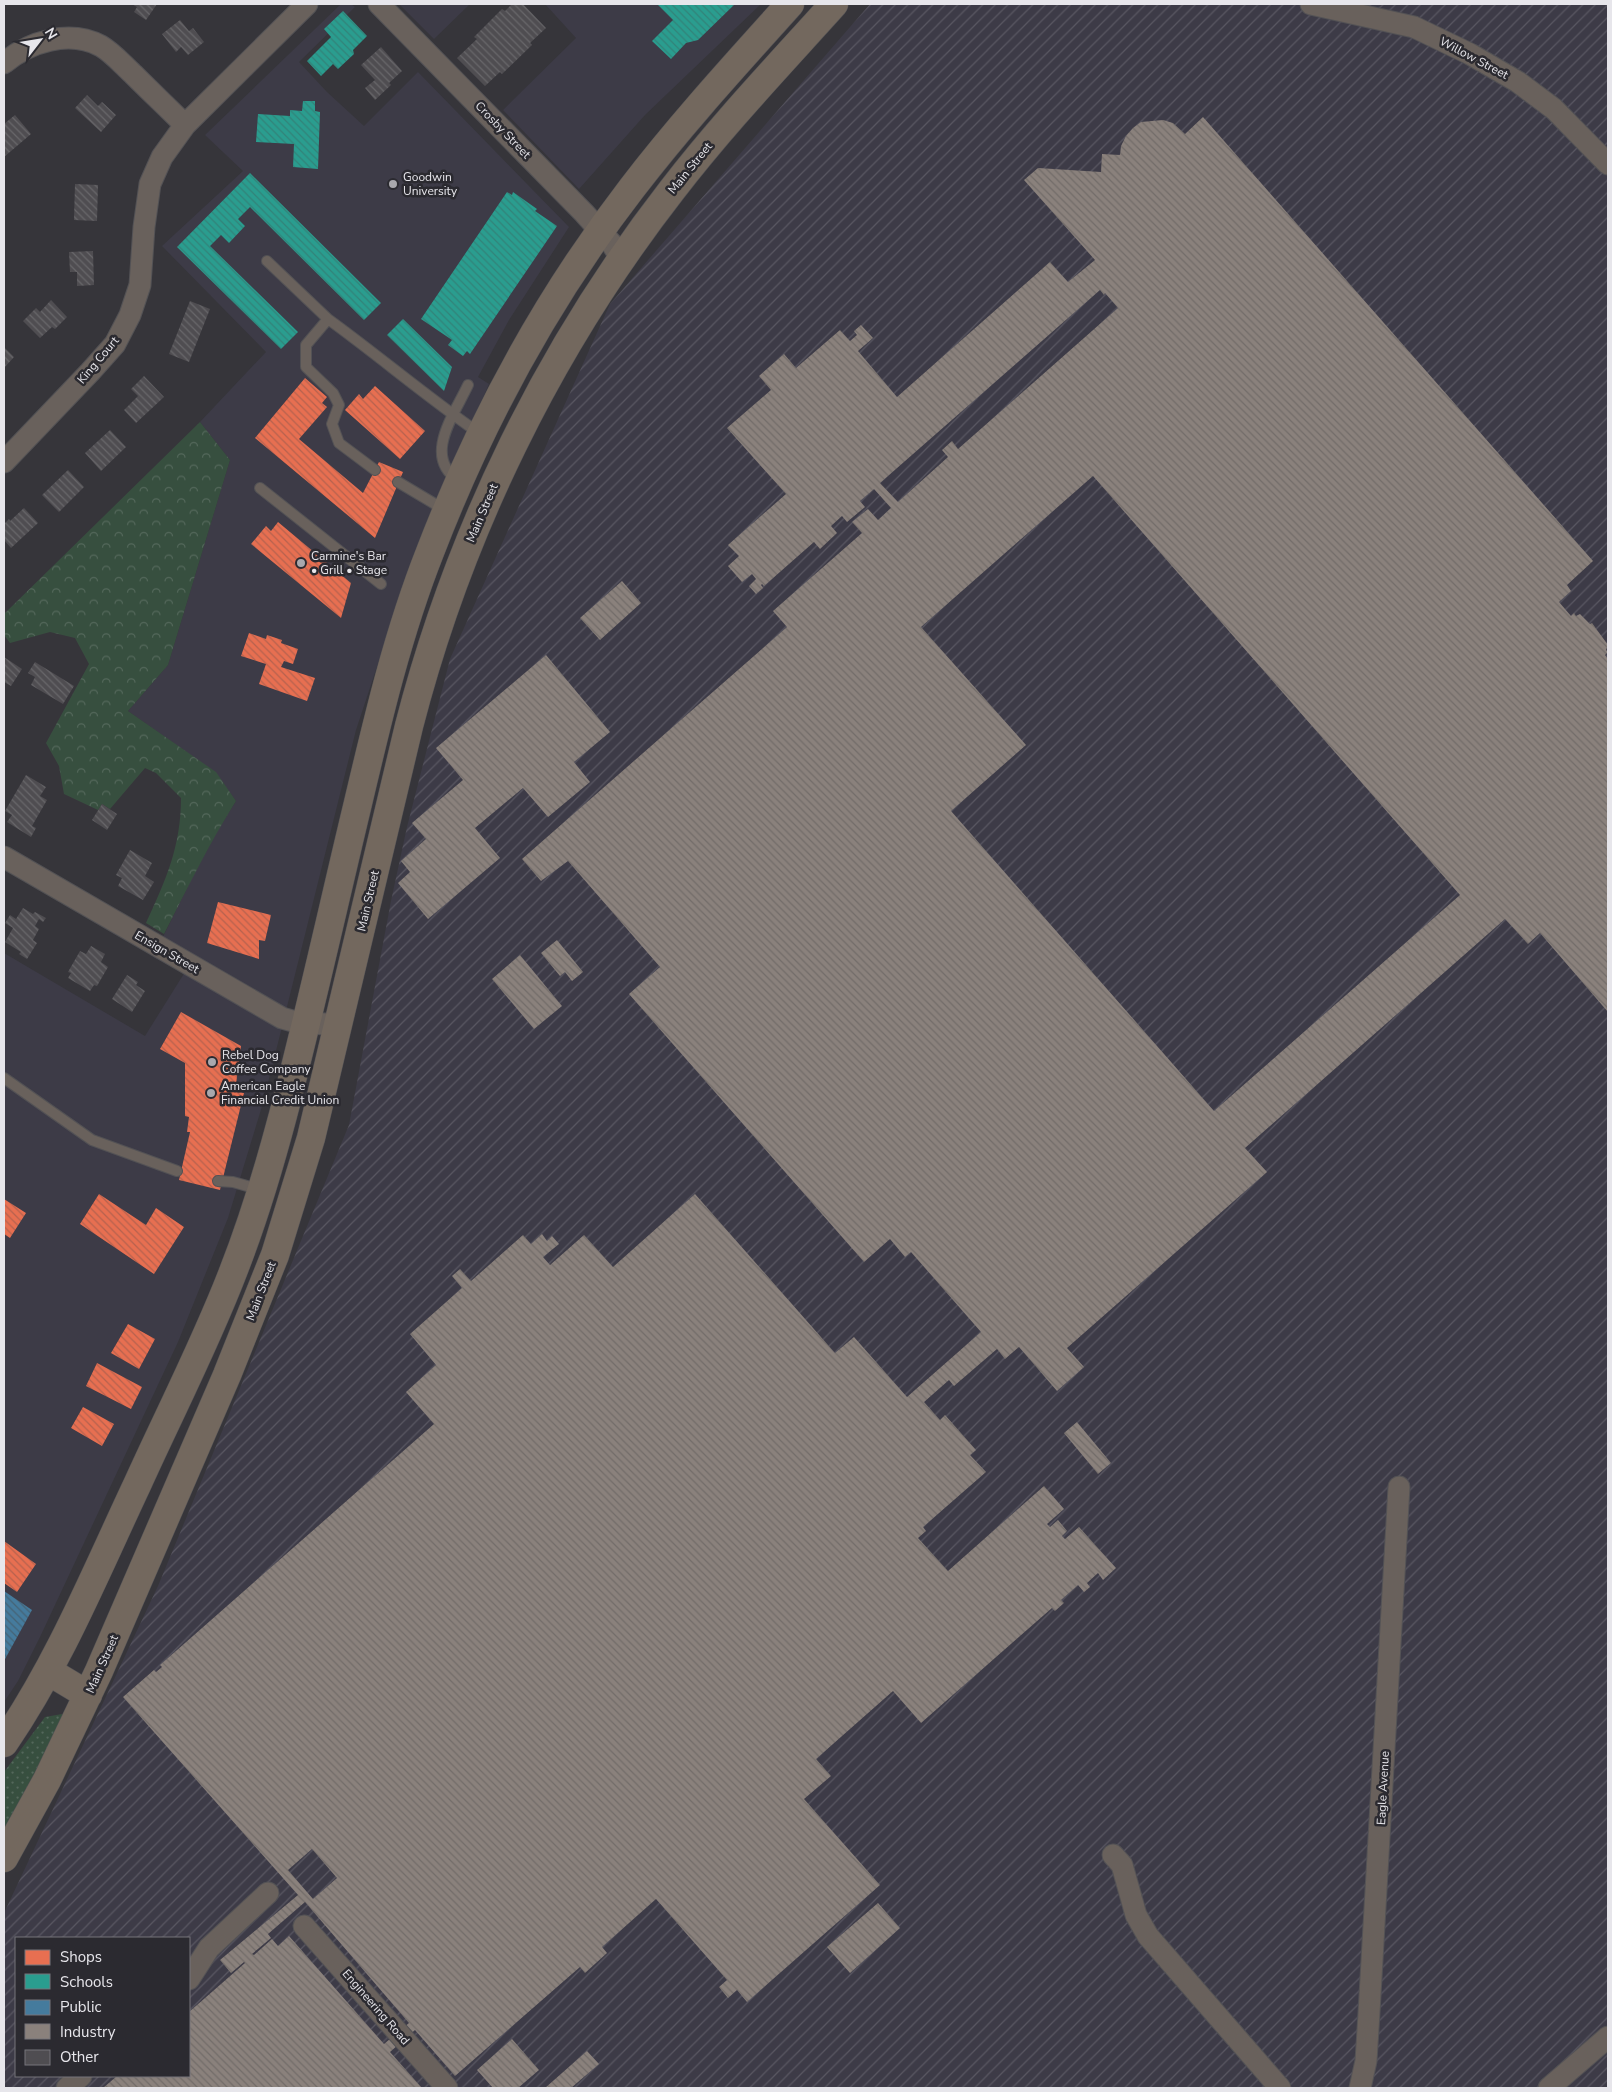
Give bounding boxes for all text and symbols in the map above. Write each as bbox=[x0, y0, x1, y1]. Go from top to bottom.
north arrow bbox=[15, 15, 65, 65]
text: N bbox=[40, 24, 62, 43]
street label: Willow Street bbox=[1437, 33, 1512, 83]
street label: Crosby Street bbox=[472, 98, 535, 163]
street label: Main Street bbox=[664, 138, 716, 197]
place label: Goodwin University bbox=[403, 169, 458, 199]
marker: Goodwin University bbox=[387, 178, 399, 190]
street label: King Court bbox=[74, 332, 123, 387]
street label: Main Street bbox=[463, 481, 502, 545]
place label: Carmine's Bar • Grill • Stage bbox=[311, 548, 387, 578]
marker: Carmine's Bar • Grill • Stage bbox=[295, 557, 307, 569]
street label: Main Street bbox=[353, 868, 383, 933]
street label: Ensign Street bbox=[132, 927, 203, 977]
place label: Rebel Dog Coffee Company bbox=[222, 1047, 311, 1077]
marker: Rebel Dog Coffee Company bbox=[206, 1056, 218, 1068]
place label: American Eagle Financial Credit Union bbox=[221, 1078, 339, 1108]
marker: American Eagle Financial Credit Union bbox=[205, 1087, 217, 1099]
street label: Main Street bbox=[242, 1258, 280, 1323]
street label: Main Street bbox=[82, 1632, 122, 1696]
street label: Eagle Avenue bbox=[1373, 1751, 1393, 1825]
legend bbox=[15, 1937, 190, 2077]
text: Shops bbox=[60, 1947, 102, 1967]
street label: Engineering Road bbox=[339, 1966, 413, 2048]
text: Schools bbox=[60, 1972, 113, 1992]
text: Public bbox=[60, 1997, 101, 2017]
text: Industry bbox=[60, 2022, 116, 2042]
text: Other bbox=[60, 2047, 99, 2067]

